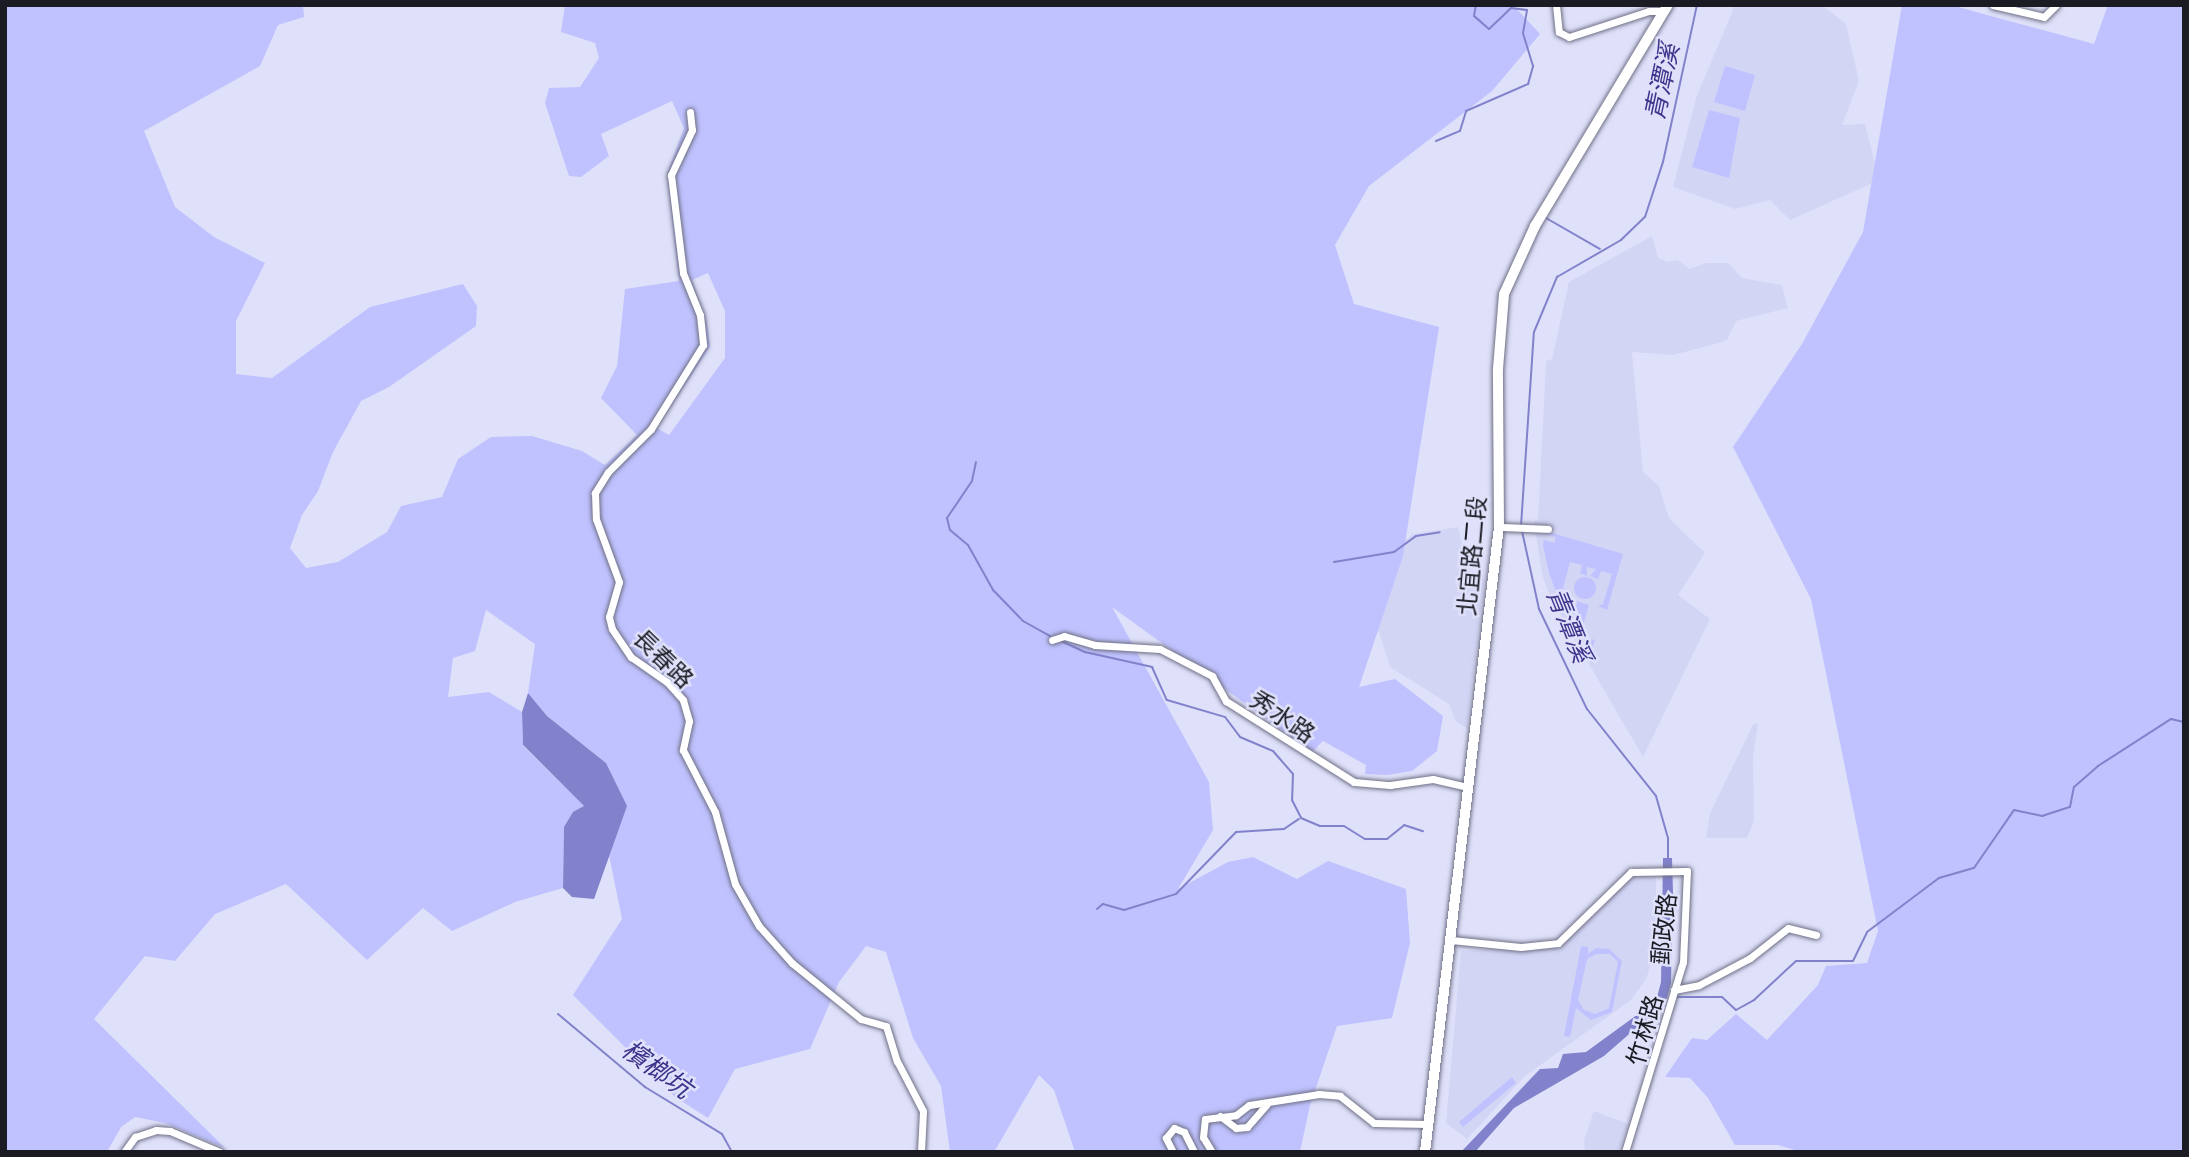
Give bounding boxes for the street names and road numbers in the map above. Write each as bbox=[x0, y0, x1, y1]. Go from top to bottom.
street label: 北宜路二段 bbox=[1451, 495, 1491, 617]
street label: 長春路 bbox=[628, 623, 700, 693]
street label: 秀水路 bbox=[1245, 684, 1321, 748]
street label: 郵政路 bbox=[1645, 892, 1681, 966]
street label: 竹林路 bbox=[1620, 991, 1668, 1069]

